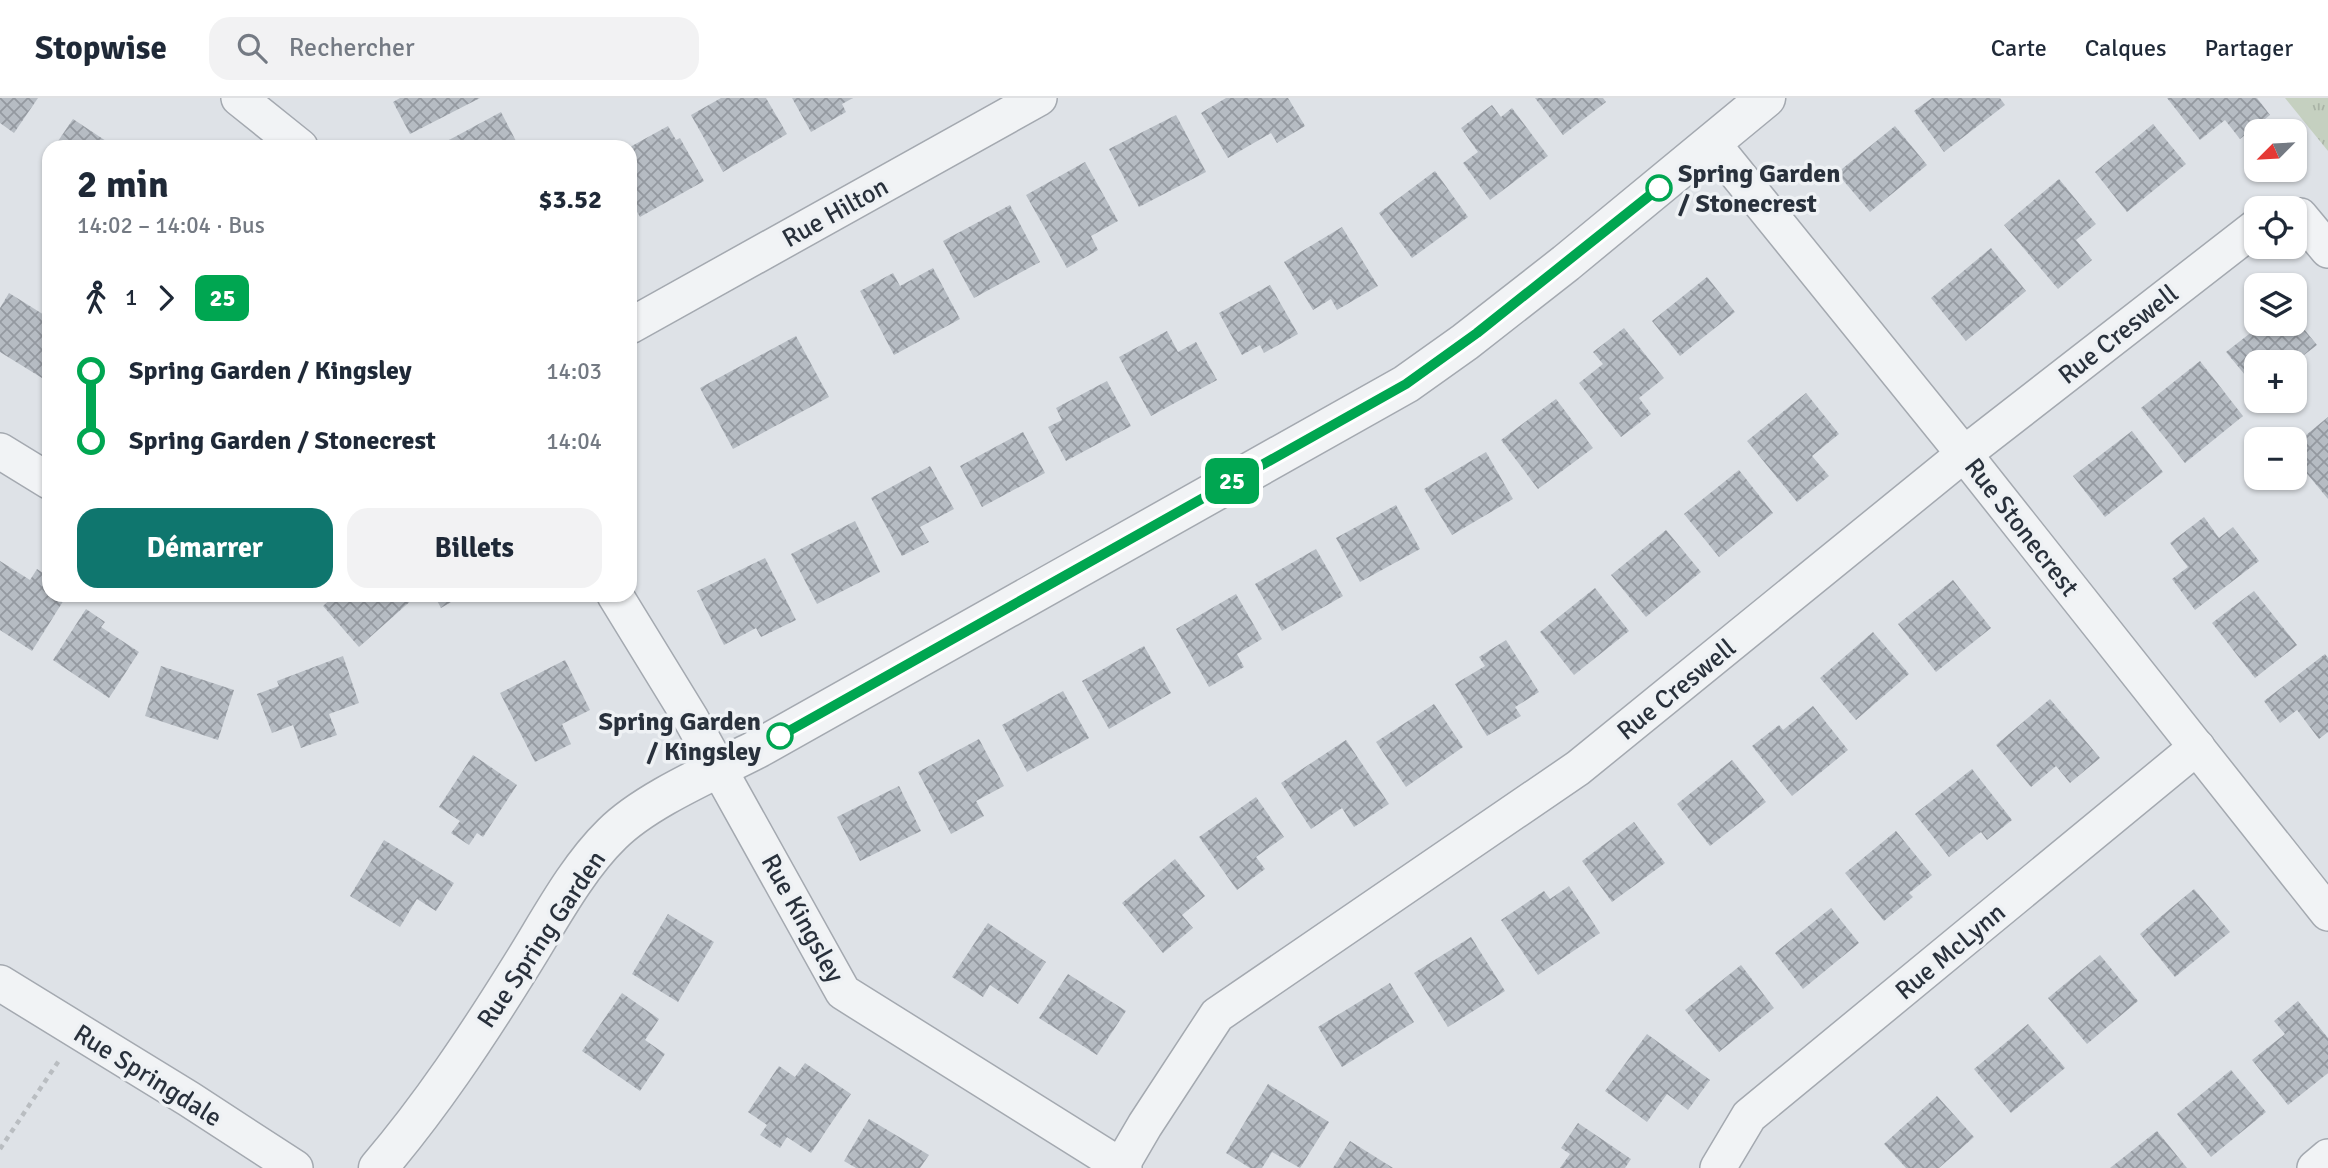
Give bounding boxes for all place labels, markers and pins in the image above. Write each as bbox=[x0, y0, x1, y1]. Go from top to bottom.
place label: Spring Garden / Stonecrest bbox=[1678, 158, 1840, 220]
marker: Spring Garden / Stonecrest bbox=[1646, 175, 1672, 201]
place label: Spring Garden / Kingsley bbox=[599, 706, 761, 768]
marker: Spring Garden / Kingsley bbox=[767, 723, 793, 749]

